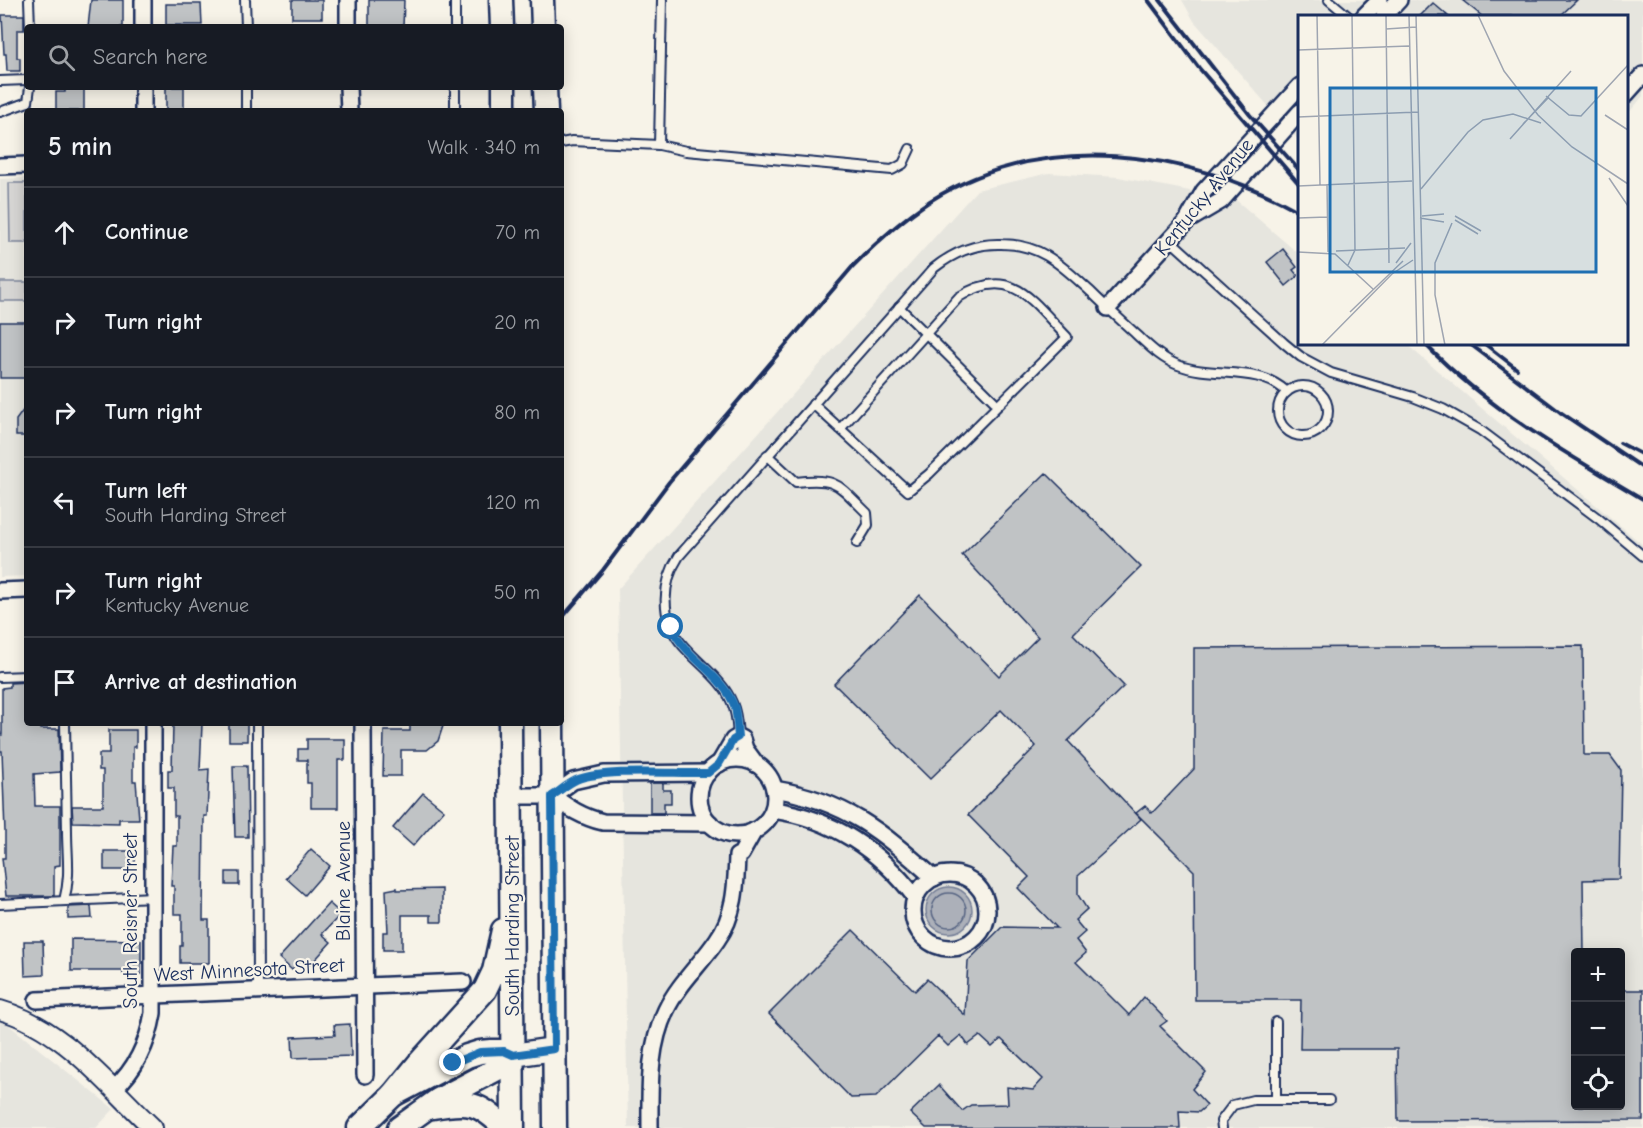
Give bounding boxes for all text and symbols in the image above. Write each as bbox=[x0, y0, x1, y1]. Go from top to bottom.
inset map bbox=[1298, 15, 1628, 345]
search box bbox=[24, 24, 564, 90]
icon: search bbox=[45, 41, 78, 74]
text: Search here bbox=[93, 44, 208, 70]
text: 5 min bbox=[48, 132, 112, 162]
street label: Kentucky Avenue bbox=[1150, 134, 1258, 260]
text: Walk · 340 m bbox=[428, 136, 540, 159]
icon: ahead bbox=[48, 216, 81, 249]
text: Continue bbox=[105, 219, 188, 245]
text: 70 m bbox=[495, 221, 540, 244]
icon: right bbox=[48, 306, 81, 339]
text: Turn right bbox=[105, 309, 202, 335]
text: 20 m bbox=[494, 311, 540, 334]
icon: right bbox=[48, 396, 81, 429]
text: Turn right bbox=[105, 399, 202, 425]
text: 80 m bbox=[494, 401, 540, 424]
text: Turn left bbox=[105, 478, 187, 504]
icon: left bbox=[48, 486, 81, 519]
text: 120 m bbox=[486, 491, 540, 514]
text: South Harding Street bbox=[105, 504, 286, 527]
text: Turn right bbox=[105, 568, 202, 594]
icon: right bbox=[48, 576, 81, 609]
text: 50 m bbox=[494, 581, 540, 604]
text: Kentucky Avenue bbox=[105, 594, 249, 617]
route start bbox=[657, 613, 683, 639]
icon: arrive bbox=[48, 666, 81, 699]
text: Arrive at destination bbox=[105, 669, 297, 695]
street label: Blaine Avenue bbox=[332, 821, 355, 941]
street label: South Reisner Street bbox=[119, 832, 142, 1009]
street label: South Harding Street bbox=[501, 834, 524, 1016]
map controls bbox=[1571, 948, 1625, 1110]
button: + bbox=[1571, 948, 1625, 1002]
street label: West Minnesota Street bbox=[153, 953, 346, 986]
button: − bbox=[1571, 1002, 1625, 1056]
route end bbox=[439, 1049, 465, 1075]
button: locate bbox=[1571, 1056, 1625, 1110]

